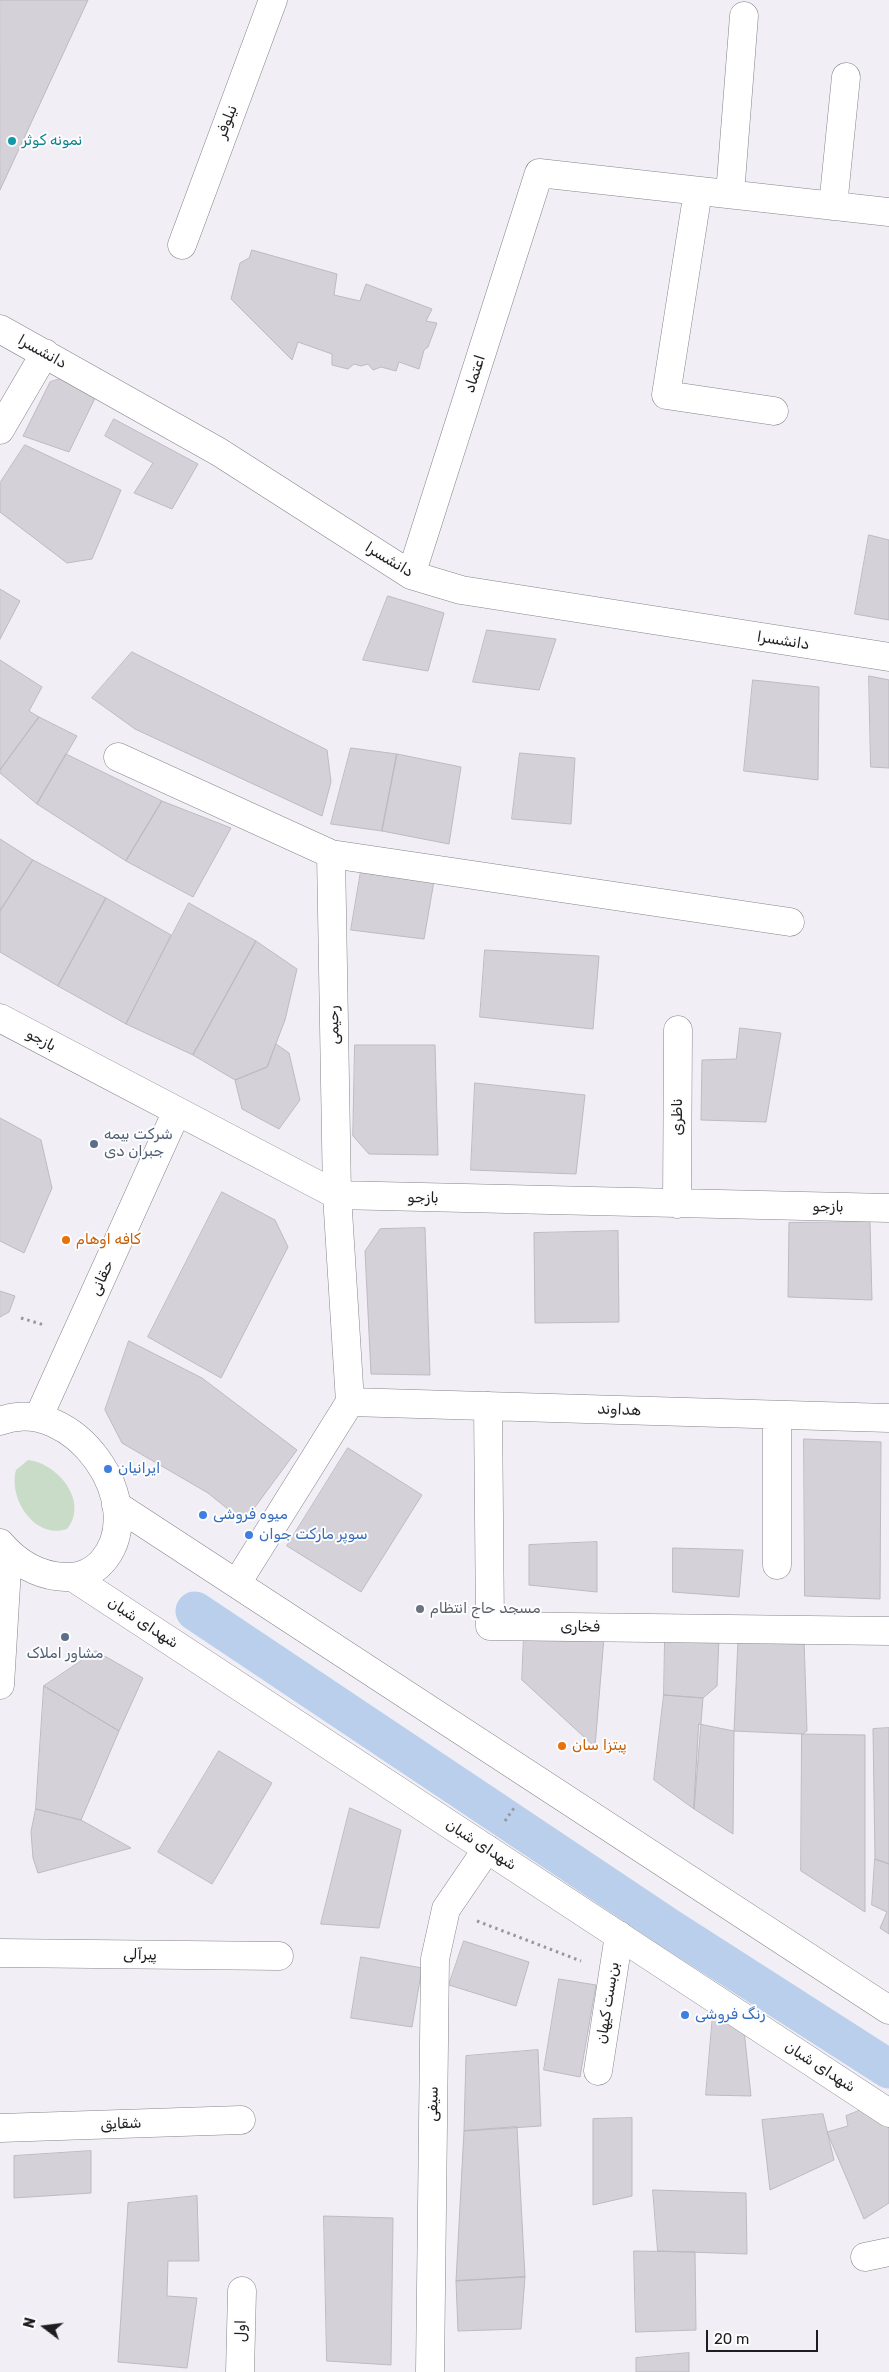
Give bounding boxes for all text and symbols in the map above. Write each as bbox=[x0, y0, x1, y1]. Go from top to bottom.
street label: نیلوفر bbox=[212, 103, 242, 141]
place label: نمونه کوثر bbox=[22, 132, 82, 150]
marker: نمونه کوثر bbox=[6, 135, 18, 147]
street label: دانشسرا bbox=[14, 331, 70, 373]
street label: اعتماد bbox=[460, 353, 490, 395]
street label: دانشسرا bbox=[362, 539, 416, 581]
street label: دانشسرا bbox=[755, 628, 811, 654]
street label: رحیمی bbox=[325, 1005, 343, 1045]
street label: بازجو bbox=[23, 1025, 59, 1055]
street label: ناظری bbox=[669, 1098, 687, 1136]
place label: شرکت بیمه جبران دی bbox=[104, 1126, 173, 1161]
marker: شرکت بیمه جبران دی bbox=[88, 1138, 100, 1150]
street label: بازجو bbox=[407, 1189, 439, 1207]
street label: بازجو bbox=[812, 1198, 844, 1216]
place label: کافه اوهام bbox=[76, 1231, 141, 1249]
marker: کافه اوهام bbox=[60, 1234, 72, 1246]
street label: حقانی bbox=[86, 1257, 118, 1299]
street label: هداوند bbox=[597, 1400, 641, 1420]
place label: ایرانیان bbox=[118, 1460, 160, 1478]
marker: ایرانیان bbox=[102, 1463, 114, 1475]
place label: میوه فروشی bbox=[213, 1506, 288, 1524]
marker: میوه فروشی bbox=[197, 1509, 209, 1521]
place label: سوپر مارکت جوان bbox=[259, 1526, 368, 1544]
marker: سوپر مارکت جوان bbox=[243, 1529, 255, 1541]
street label: شهدای شبان bbox=[104, 1593, 182, 1653]
place label: مسجد حاج انتظام bbox=[430, 1600, 541, 1618]
marker: مسجد حاج انتظام bbox=[414, 1603, 426, 1615]
street label: فخاری bbox=[560, 1618, 600, 1636]
marker: مشاور املاک bbox=[59, 1631, 71, 1643]
place label: مشاور املاک bbox=[27, 1645, 103, 1663]
place label: پیتزا سان bbox=[572, 1737, 627, 1755]
marker: پیتزا سان bbox=[556, 1740, 568, 1752]
street label: شهدای شبان bbox=[442, 1815, 520, 1875]
street label: پیرآلی bbox=[123, 1946, 157, 1964]
street label: بن‌بست کیهان bbox=[593, 1961, 623, 2045]
place label: رنگ فروشی bbox=[695, 2006, 765, 2024]
marker: رنگ فروشی bbox=[679, 2009, 691, 2021]
street label: شهدای شبان bbox=[781, 2037, 859, 2097]
street label: سیفی bbox=[424, 2086, 442, 2122]
street label: شقایق bbox=[100, 2114, 142, 2134]
north arrow bbox=[20, 2302, 70, 2352]
text: N bbox=[21, 2316, 40, 2330]
street label: اول bbox=[232, 2320, 250, 2342]
scale bar bbox=[709, 2320, 822, 2352]
text: 20 m bbox=[714, 2330, 749, 2348]

